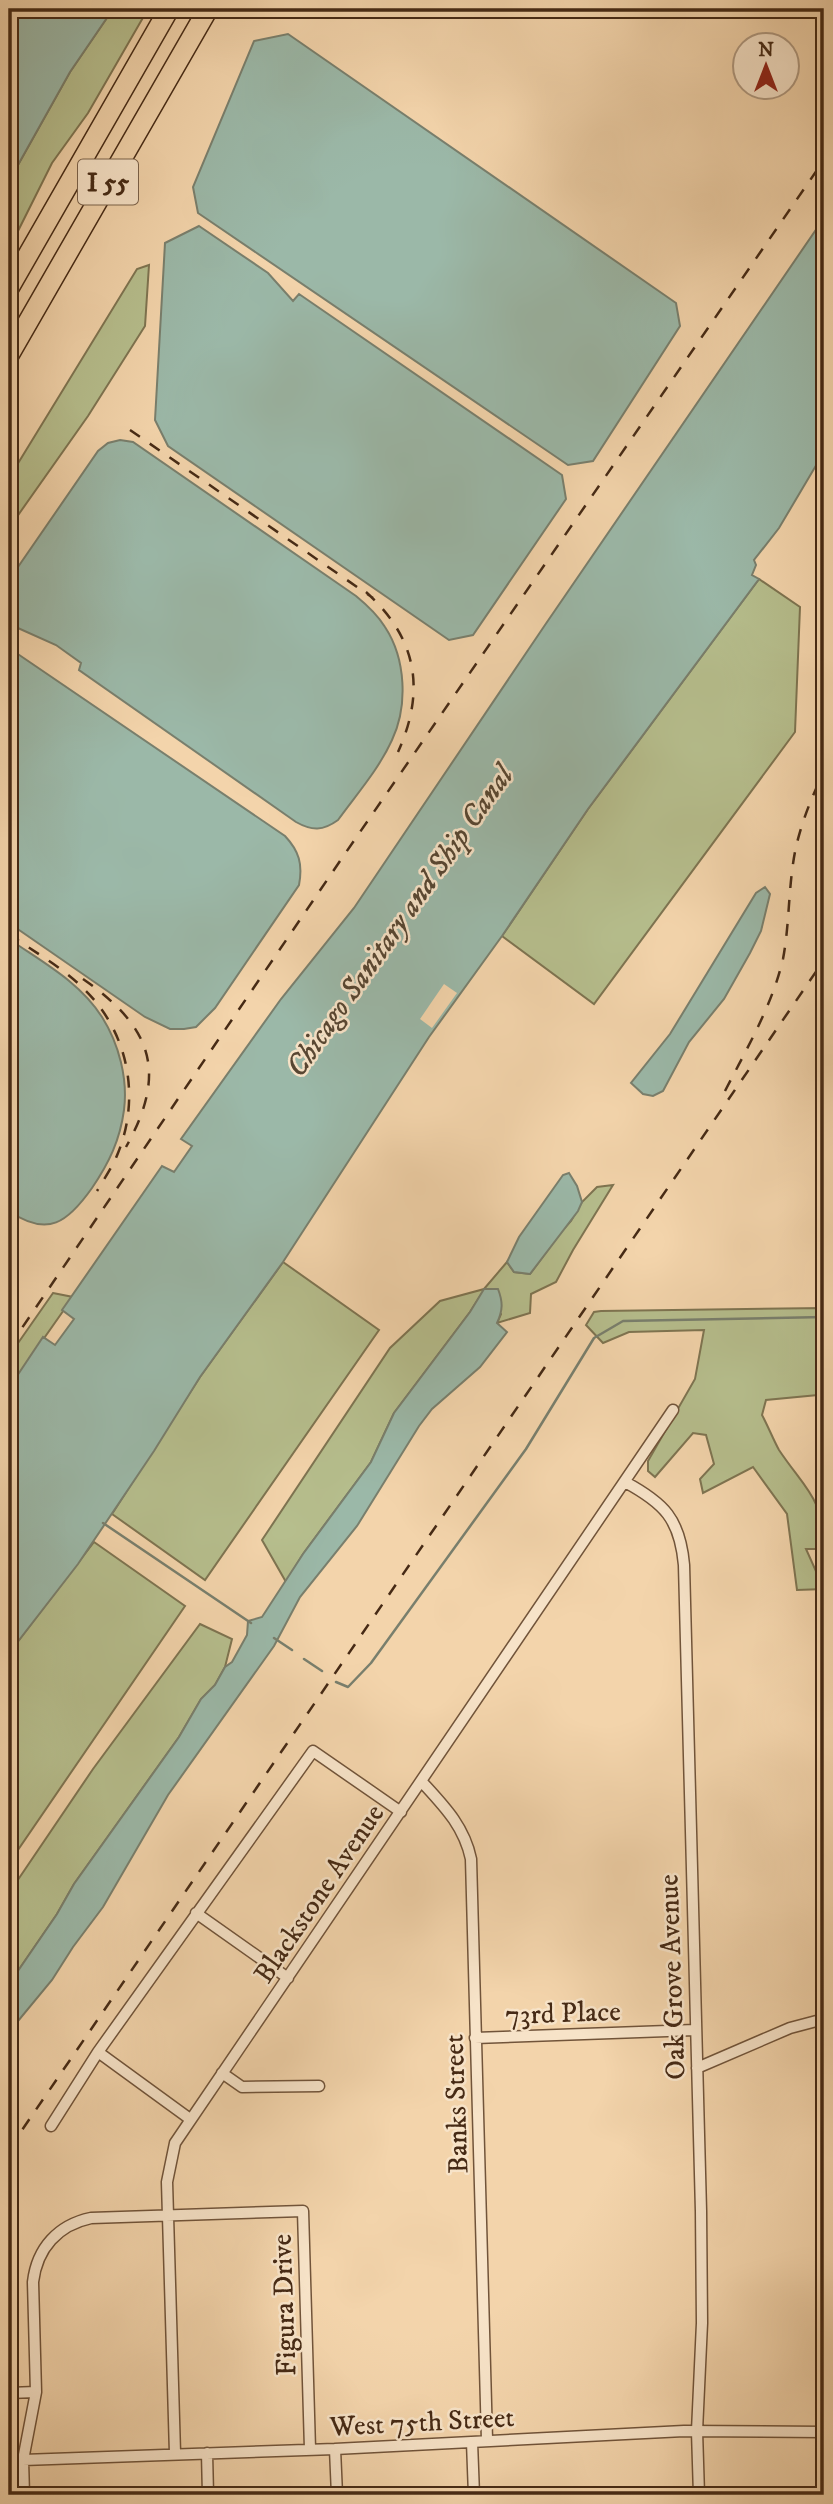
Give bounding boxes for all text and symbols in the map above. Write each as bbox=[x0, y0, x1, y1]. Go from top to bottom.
north arrow bbox=[732, 32, 802, 102]
text: N bbox=[758, 39, 774, 62]
road number: I 55 bbox=[78, 160, 138, 204]
water label: Chicago Sanitary and Ship Canal bbox=[278, 756, 524, 1085]
street label: Blackstone Avenue bbox=[246, 1798, 392, 1990]
street label: Oak Grove Avenue bbox=[651, 1873, 694, 2080]
street label: 73rd Place bbox=[505, 1994, 621, 2033]
street label: Banks Street bbox=[437, 2034, 476, 2174]
street label: Figura Drive bbox=[265, 2233, 304, 2377]
street label: West 75th Street bbox=[328, 2400, 515, 2445]

